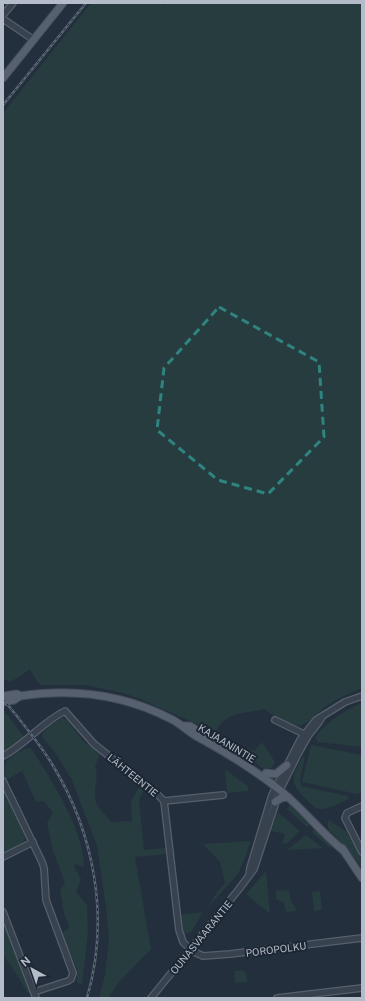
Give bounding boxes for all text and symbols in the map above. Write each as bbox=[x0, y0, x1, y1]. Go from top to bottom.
street label: KAJAANINTIE bbox=[196, 721, 258, 765]
street label: LÄHTEENTIE bbox=[105, 751, 161, 799]
street label: OUNASVAARANTIE bbox=[168, 898, 234, 976]
street label: POROPOLKU bbox=[245, 939, 307, 959]
north arrow bbox=[12, 949, 52, 989]
text: N bbox=[18, 954, 33, 969]

